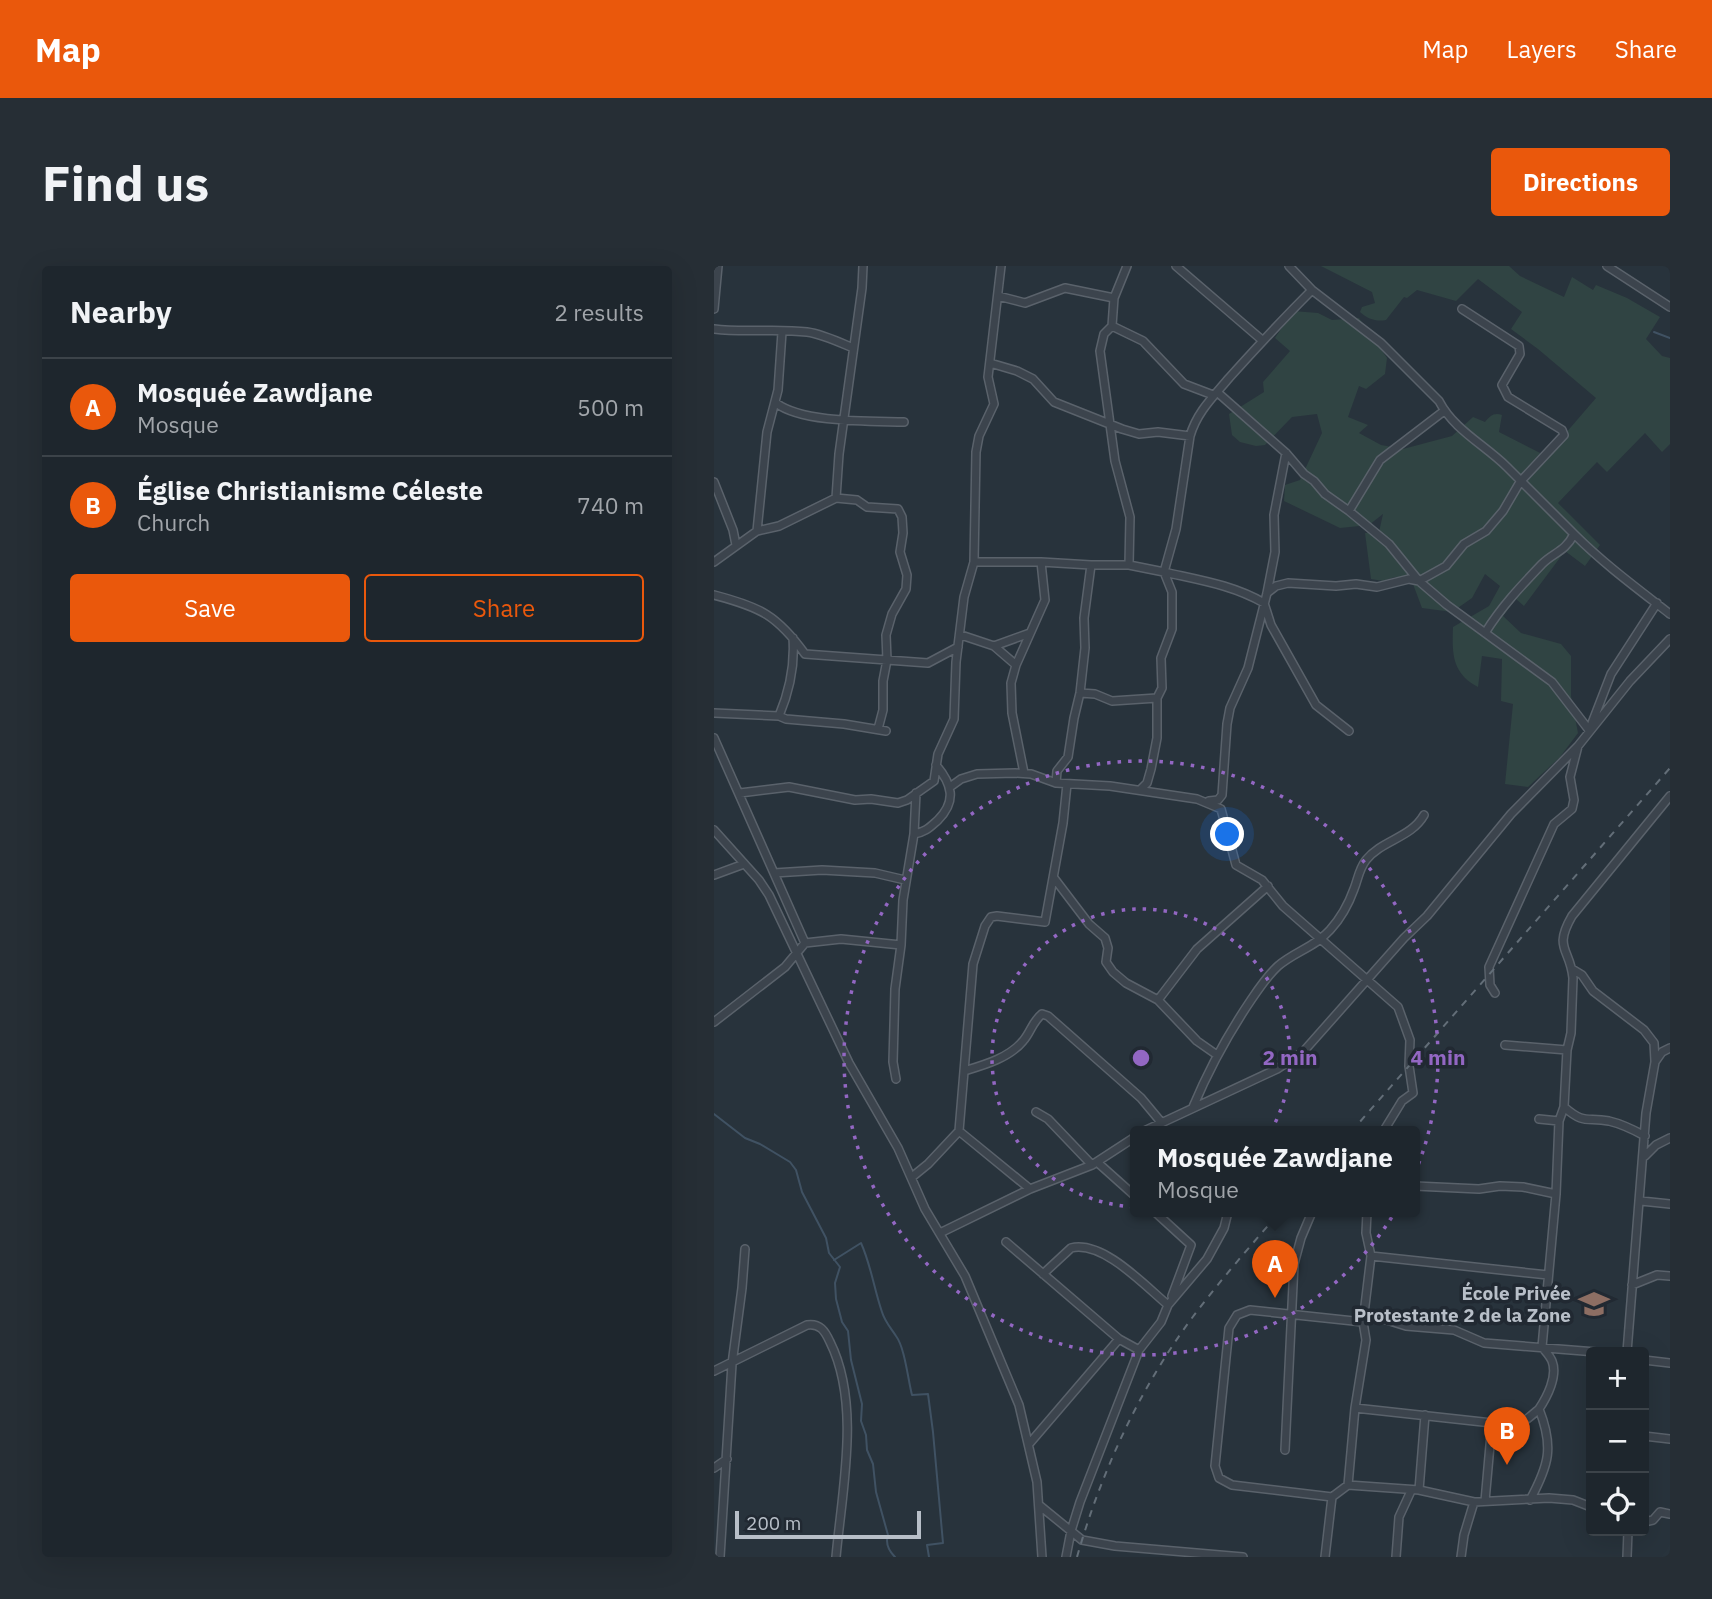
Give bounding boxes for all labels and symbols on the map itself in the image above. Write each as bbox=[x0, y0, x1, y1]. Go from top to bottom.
your location bbox=[1210, 817, 1244, 851]
text: 2 min bbox=[1263, 1043, 1317, 1071]
text: 4 min bbox=[1411, 1043, 1465, 1071]
centre of rings bbox=[1129, 1046, 1153, 1070]
pin: A bbox=[1252, 1240, 1298, 1298]
place label: École Privée Protestante 2 de la Zone bbox=[1354, 1281, 1571, 1327]
school or university icon: École Privée Protestante 2 de la Zone bbox=[1577, 1287, 1611, 1321]
pin: B bbox=[1484, 1407, 1530, 1465]
scale bar bbox=[735, 1508, 920, 1540]

